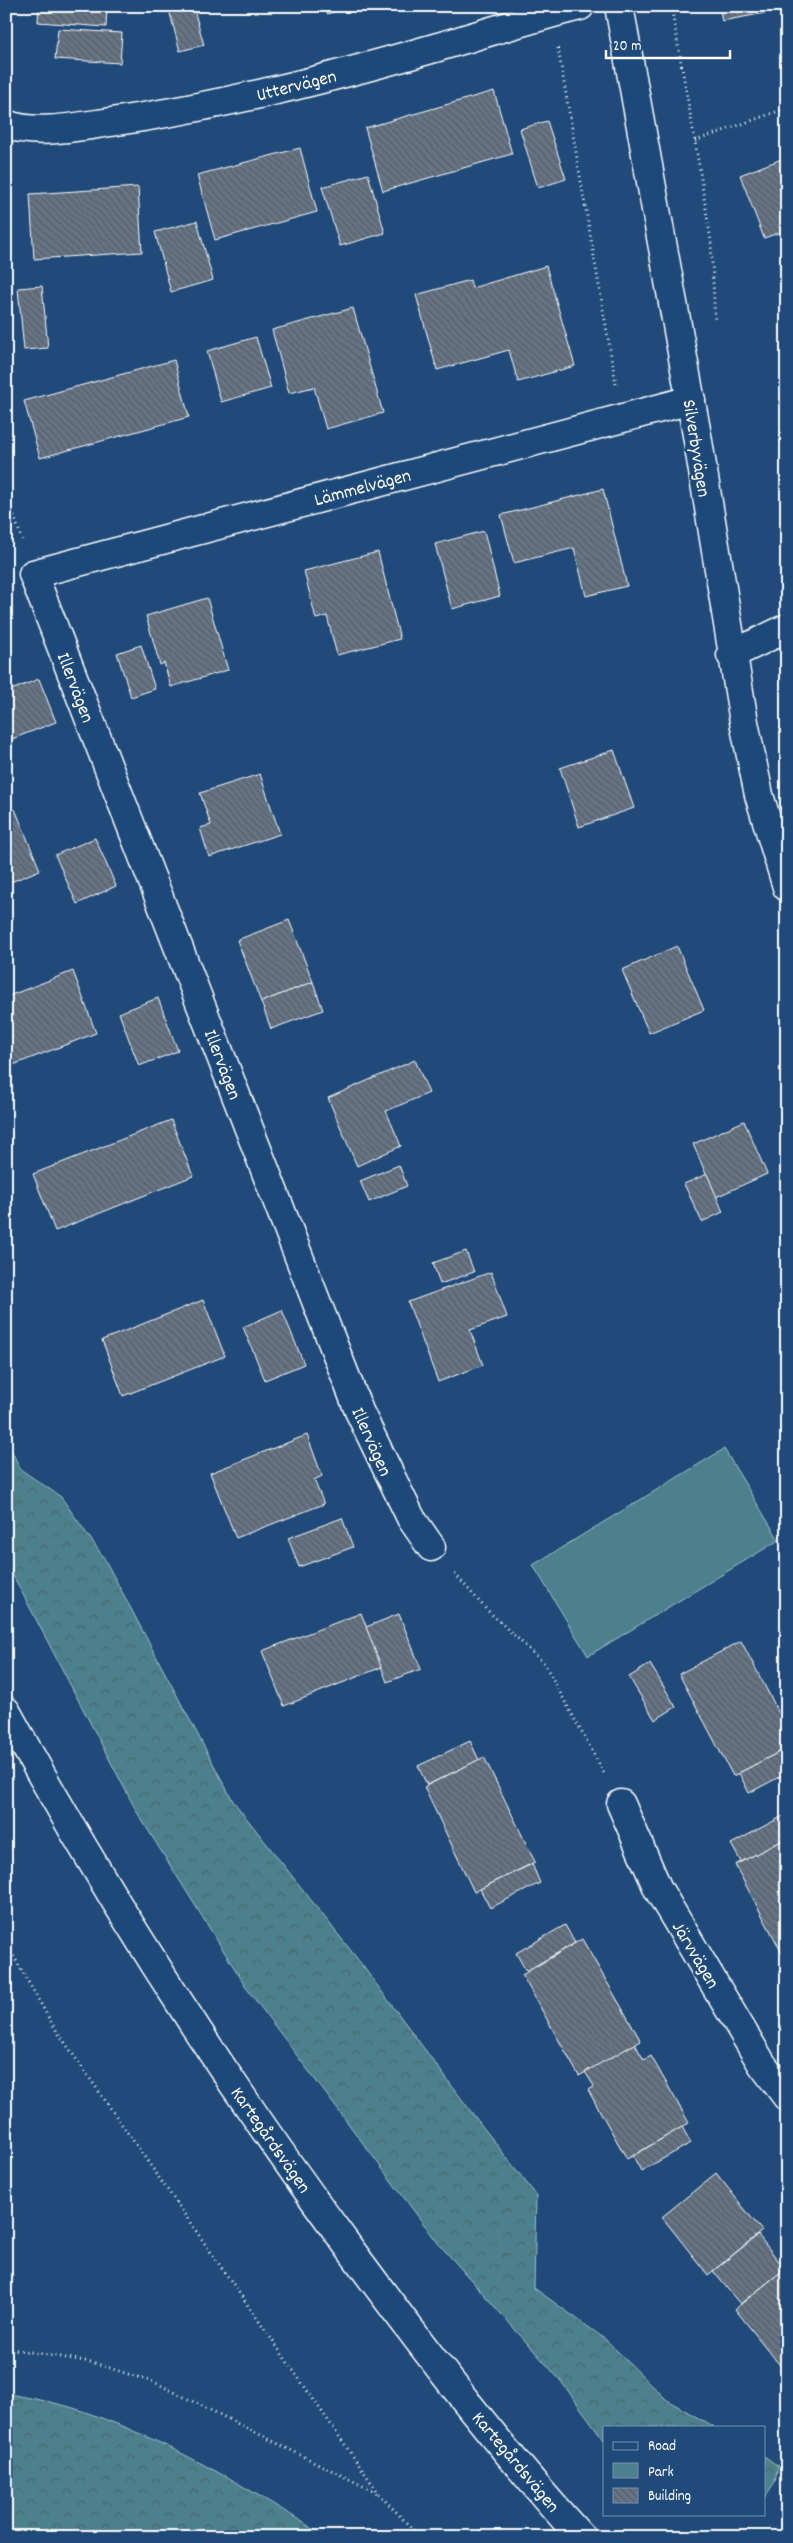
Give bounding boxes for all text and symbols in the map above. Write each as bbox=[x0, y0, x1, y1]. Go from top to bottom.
scale bar bbox=[606, 28, 729, 60]
text: 20 m bbox=[613, 36, 641, 58]
street label: Uttervägen bbox=[254, 64, 340, 110]
street label: Silverbyvägen bbox=[674, 398, 716, 499]
street label: Lämmelvägen bbox=[312, 464, 414, 515]
street label: Illervägen bbox=[48, 649, 99, 727]
street label: Illervägen bbox=[195, 1026, 246, 1104]
street label: Illervägen bbox=[343, 1403, 397, 1481]
street label: Järvvägen bbox=[663, 1917, 725, 1995]
street label: Kartegårdsvägen bbox=[222, 2082, 316, 2200]
street label: Kartegårdsvägen bbox=[464, 2407, 565, 2520]
legend bbox=[603, 2426, 766, 2516]
text: Road bbox=[648, 2436, 676, 2458]
text: Park bbox=[648, 2462, 674, 2484]
text: Building bbox=[648, 2486, 691, 2508]

